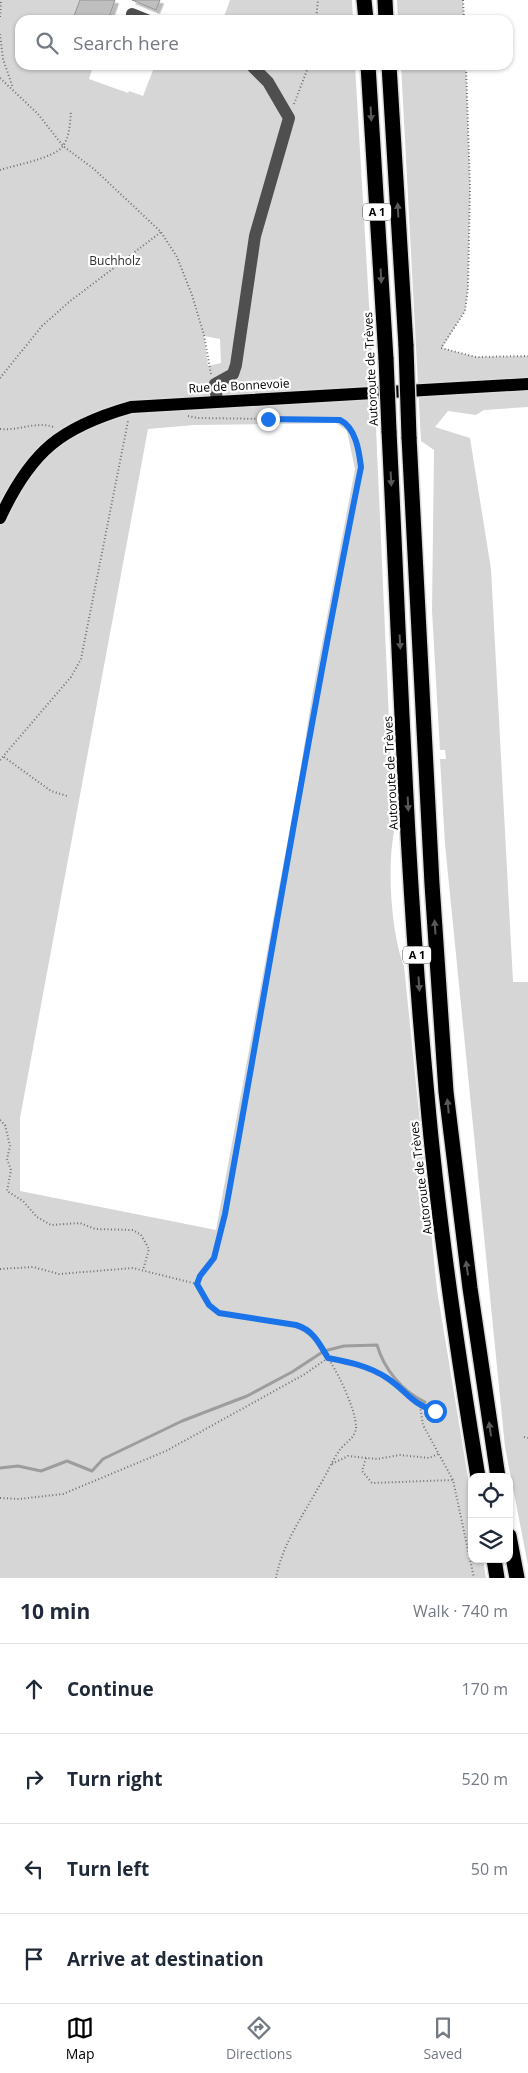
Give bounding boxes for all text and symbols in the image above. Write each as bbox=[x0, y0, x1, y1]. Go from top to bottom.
search box bbox=[15, 15, 513, 70]
icon: search bbox=[33, 29, 61, 57]
text: Search here bbox=[73, 30, 179, 56]
one-way arrow bbox=[368, 106, 376, 122]
one-way arrow bbox=[393, 202, 401, 218]
road number: A 1 bbox=[363, 203, 391, 220]
park label: Buchholz bbox=[89, 252, 141, 269]
one-way arrow bbox=[378, 268, 386, 284]
street label: Autoroute de Trèves bbox=[359, 311, 382, 426]
street label: Rue de Bonnevoie bbox=[188, 374, 290, 397]
route end bbox=[257, 408, 280, 431]
one-way arrow bbox=[388, 472, 396, 488]
one-way arrow bbox=[396, 634, 404, 650]
street label: Autoroute de Trèves bbox=[379, 715, 402, 830]
one-way arrow bbox=[404, 796, 412, 812]
one-way arrow bbox=[431, 919, 439, 935]
road number: A 1 bbox=[403, 946, 431, 964]
one-way arrow bbox=[415, 976, 423, 992]
one-way arrow bbox=[444, 1098, 452, 1114]
street label: Autoroute de Trèves bbox=[405, 1120, 436, 1236]
one-way arrow bbox=[463, 1259, 471, 1275]
route start bbox=[424, 1400, 447, 1423]
one-way arrow bbox=[486, 1420, 494, 1436]
map controls bbox=[468, 1473, 513, 1563]
button: locate bbox=[468, 1473, 513, 1518]
button: layers bbox=[468, 1518, 513, 1563]
text: 10 min bbox=[20, 1597, 90, 1625]
text: Walk · 740 m bbox=[413, 1600, 508, 1622]
icon: ahead bbox=[20, 1675, 48, 1703]
text: Continue bbox=[67, 1676, 154, 1702]
text: 170 m bbox=[462, 1678, 508, 1700]
icon: right bbox=[20, 1765, 48, 1793]
text: Turn right bbox=[67, 1766, 162, 1792]
text: 520 m bbox=[462, 1768, 508, 1790]
icon: left bbox=[20, 1855, 48, 1883]
text: Turn left bbox=[67, 1856, 149, 1882]
text: 50 m bbox=[471, 1858, 508, 1880]
icon: arrive bbox=[20, 1945, 48, 1973]
text: Arrive at destination bbox=[67, 1946, 264, 1972]
tab: Map bbox=[66, 2014, 95, 2063]
tab: Directions bbox=[226, 2014, 292, 2063]
tab: Saved bbox=[423, 2014, 462, 2063]

